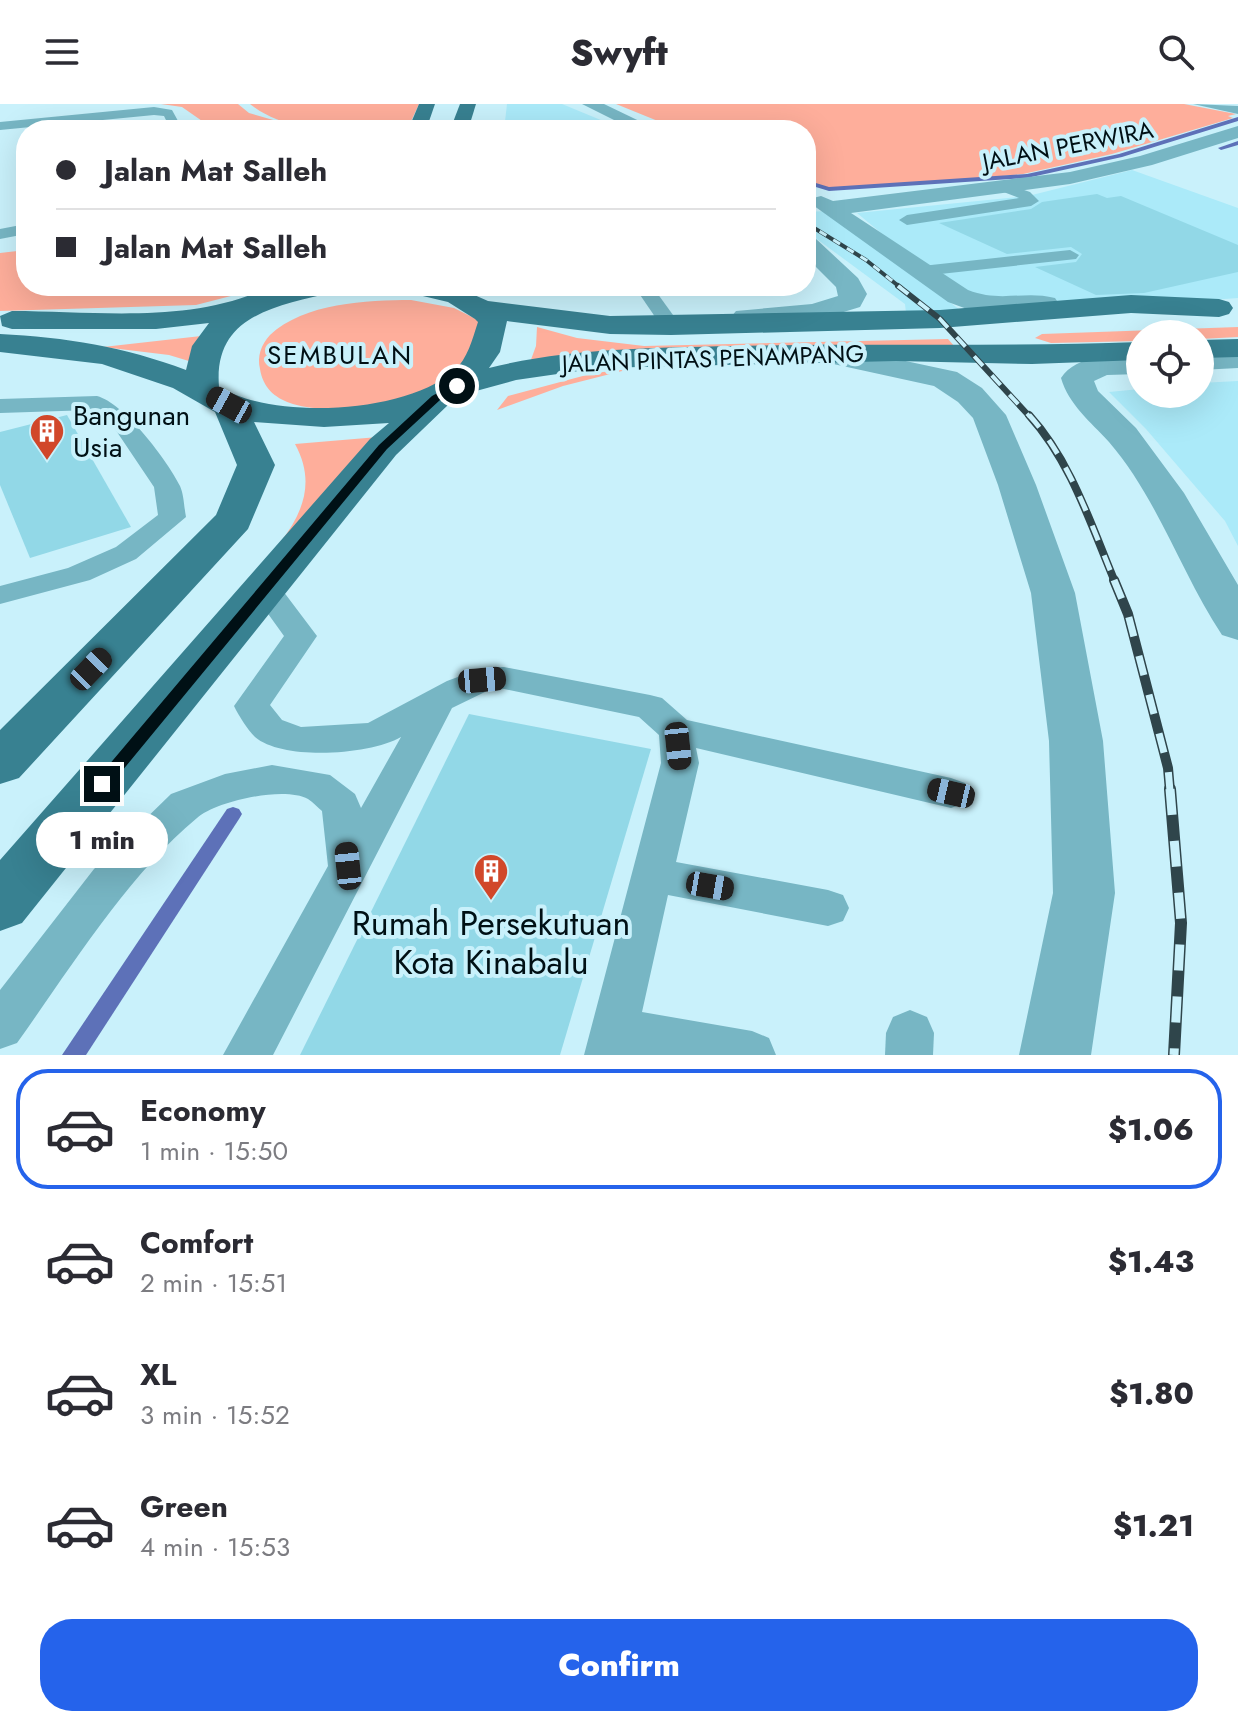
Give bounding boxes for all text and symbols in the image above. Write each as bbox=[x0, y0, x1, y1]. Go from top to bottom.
text: Swyft bbox=[570, 26, 668, 78]
icon: menu bbox=[40, 30, 84, 74]
icon: search bbox=[1154, 30, 1198, 74]
street label: JALAN PERWIRA bbox=[976, 112, 1157, 180]
text: Jalan Mat Salleh bbox=[104, 149, 327, 192]
text: Jalan Mat Salleh bbox=[104, 226, 327, 269]
map controls bbox=[1126, 320, 1214, 408]
button: locate bbox=[1126, 320, 1214, 408]
district label: SEMBULAN bbox=[267, 336, 413, 374]
street label: JALAN PINTAS PENAMPANG bbox=[558, 336, 865, 381]
route start bbox=[439, 368, 475, 404]
car bbox=[202, 383, 256, 427]
place label: Bangunan Usia bbox=[73, 395, 190, 468]
building icon: Bangunan Usia bbox=[28, 412, 66, 462]
car bbox=[66, 643, 116, 695]
car bbox=[457, 666, 507, 694]
car bbox=[664, 721, 692, 771]
route end bbox=[84, 766, 120, 802]
car bbox=[925, 776, 977, 810]
callout: 1 min bbox=[36, 812, 168, 868]
text: 1 min bbox=[69, 821, 135, 859]
car bbox=[334, 841, 362, 891]
building icon: Rumah Persekutuan Kota Kinabalu bbox=[472, 852, 510, 902]
car bbox=[684, 870, 736, 902]
place label: Rumah Persekutuan Kota Kinabalu bbox=[352, 899, 630, 987]
text: Economy bbox=[140, 1089, 266, 1132]
icon: car bbox=[44, 1093, 116, 1165]
text: $1.06 bbox=[1108, 1108, 1194, 1151]
text: 1 min · 15:50 bbox=[140, 1132, 288, 1170]
text: Comfort bbox=[140, 1221, 253, 1264]
icon: car bbox=[44, 1225, 116, 1297]
text: $1.43 bbox=[1108, 1240, 1194, 1283]
text: 2 min · 15:51 bbox=[140, 1264, 287, 1302]
text: XL bbox=[140, 1353, 176, 1396]
icon: car bbox=[44, 1357, 116, 1429]
text: $1.80 bbox=[1109, 1372, 1194, 1415]
text: 3 min · 15:52 bbox=[140, 1396, 290, 1434]
text: Green bbox=[140, 1485, 228, 1528]
icon: car bbox=[44, 1489, 116, 1561]
text: $1.21 bbox=[1113, 1504, 1194, 1547]
text: 4 min · 15:53 bbox=[140, 1528, 290, 1566]
button: Confirm bbox=[40, 1619, 1198, 1711]

